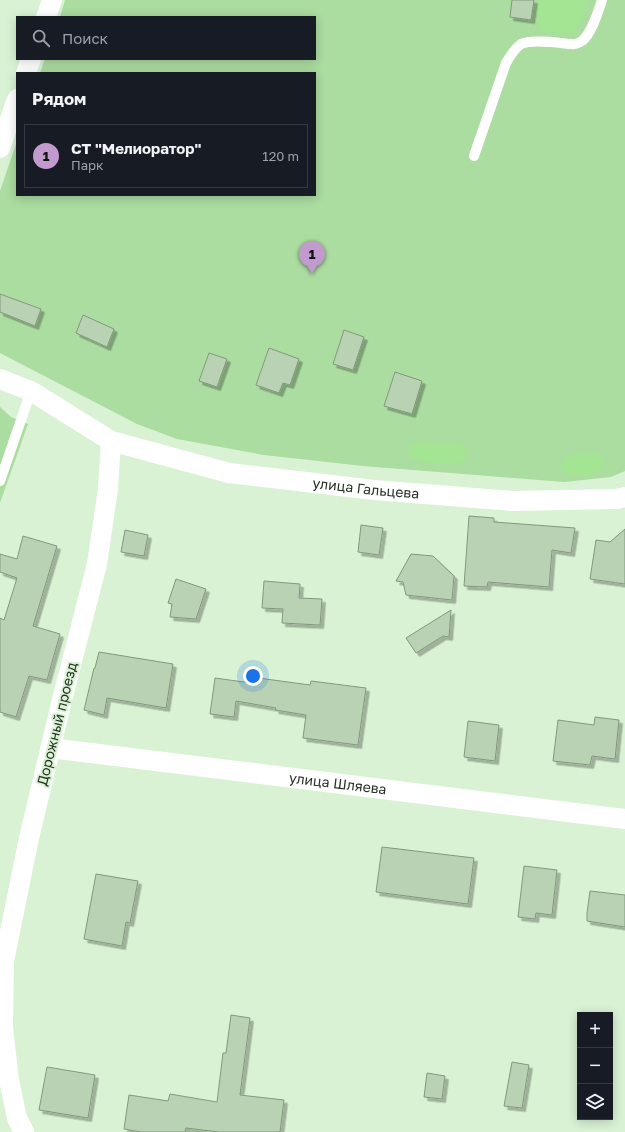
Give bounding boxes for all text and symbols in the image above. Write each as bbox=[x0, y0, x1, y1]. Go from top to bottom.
search box bbox=[16, 16, 316, 60]
icon: search bbox=[30, 27, 52, 49]
text: Поиск bbox=[62, 29, 108, 47]
text: Рядом bbox=[32, 88, 86, 109]
text: СТ "Мелиоратор" bbox=[71, 139, 201, 157]
text: 1 bbox=[43, 148, 49, 164]
text: 120 m bbox=[262, 148, 299, 164]
text: Парк bbox=[71, 157, 104, 173]
pin: 1 bbox=[299, 241, 325, 274]
street label: улица Гальцева bbox=[312, 474, 420, 502]
street label: Дорожный проезд bbox=[33, 660, 80, 787]
your location bbox=[243, 666, 263, 686]
street label: улица Шляева bbox=[288, 769, 388, 798]
map controls bbox=[577, 1012, 613, 1120]
button: + bbox=[577, 1012, 613, 1048]
button: − bbox=[577, 1048, 613, 1084]
button: layers bbox=[577, 1084, 613, 1120]

